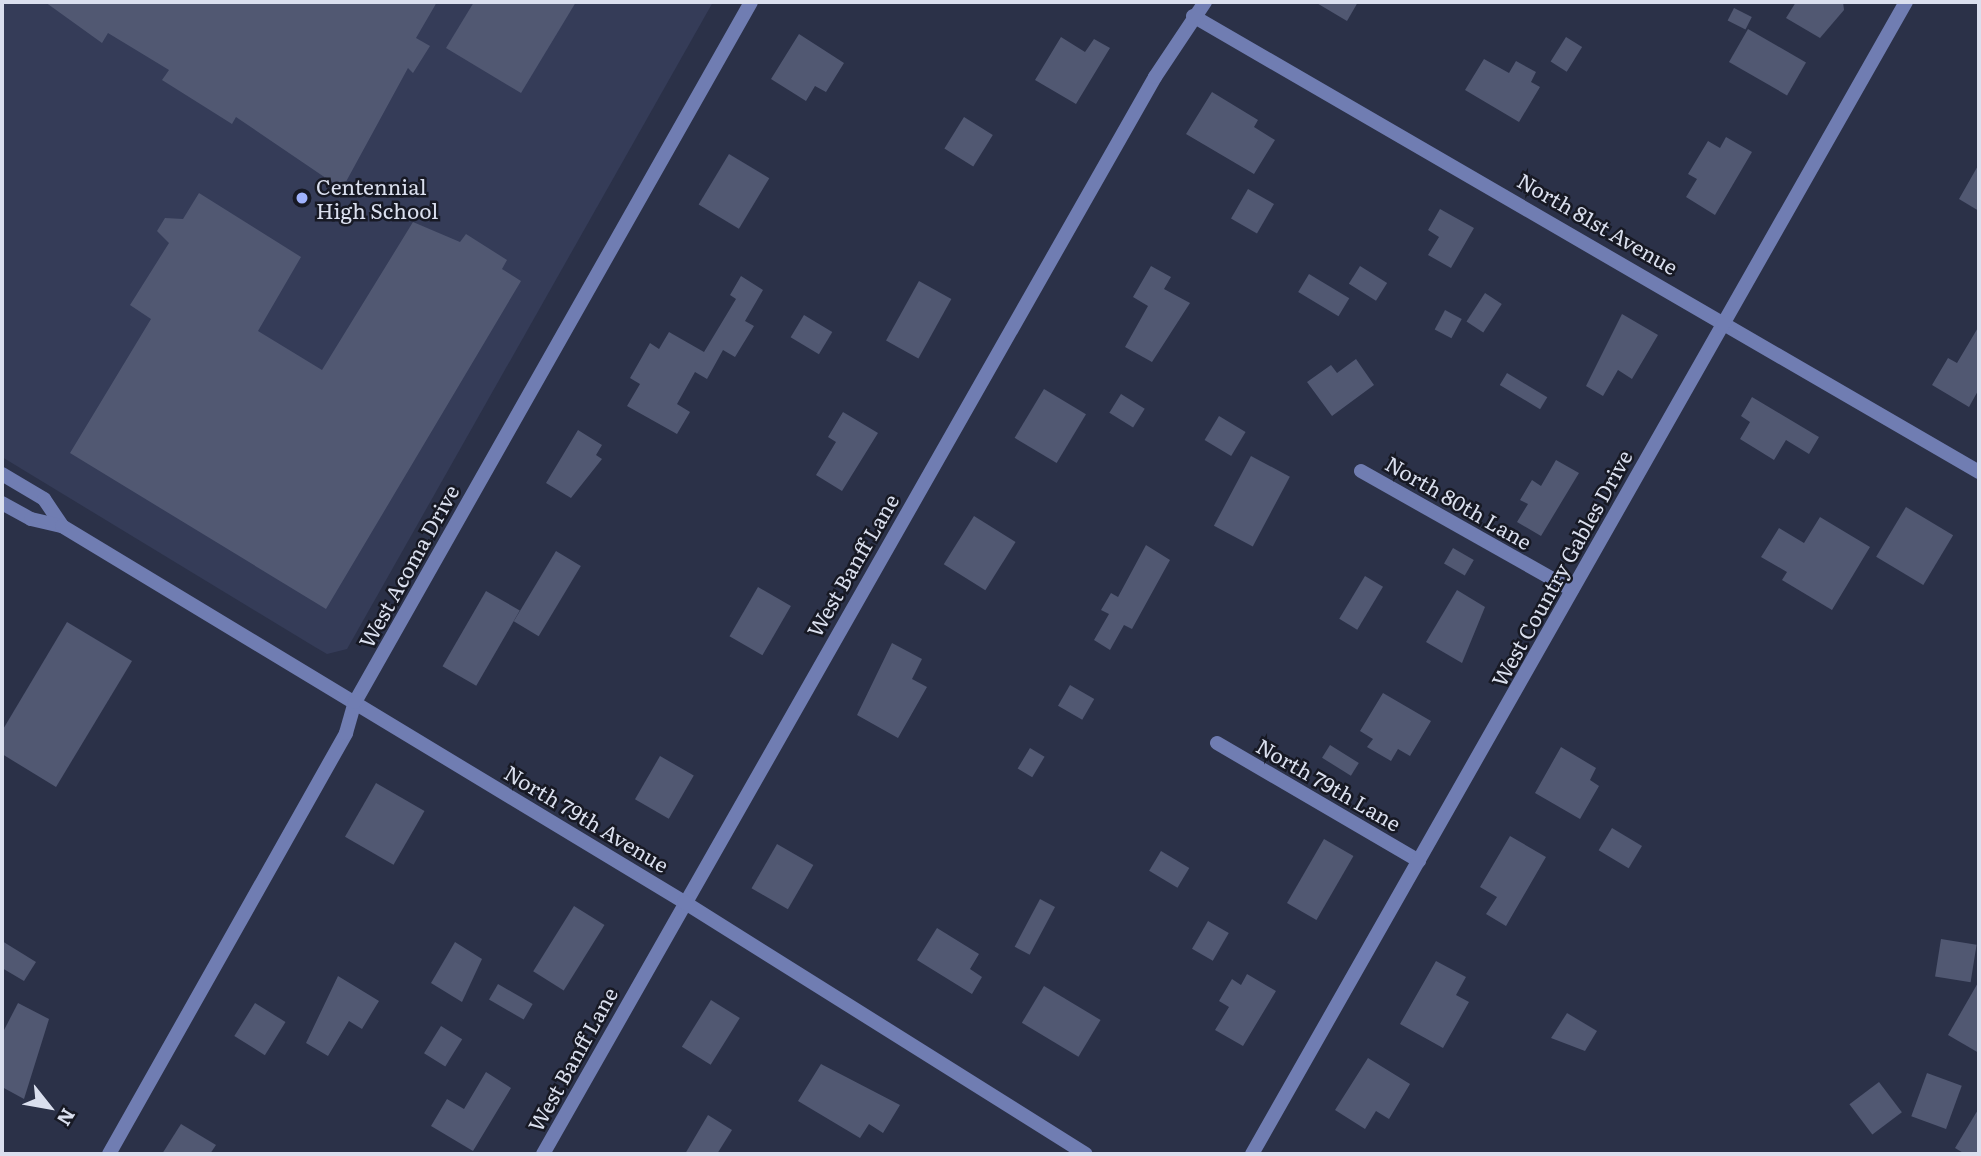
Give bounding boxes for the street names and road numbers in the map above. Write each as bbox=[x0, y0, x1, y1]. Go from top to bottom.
street label: North 81st Avenue bbox=[1513, 167, 1683, 279]
street label: West Country Gables Drive bbox=[1485, 445, 1637, 691]
street label: North 80th Lane bbox=[1381, 450, 1537, 554]
street label: West Acoma Drive bbox=[353, 480, 463, 652]
street label: West Banff Lane bbox=[801, 489, 903, 641]
street label: North 79th Lane bbox=[1252, 732, 1406, 836]
street label: North 79th Avenue bbox=[500, 759, 674, 877]
street label: West Banff Lane bbox=[522, 983, 622, 1135]

